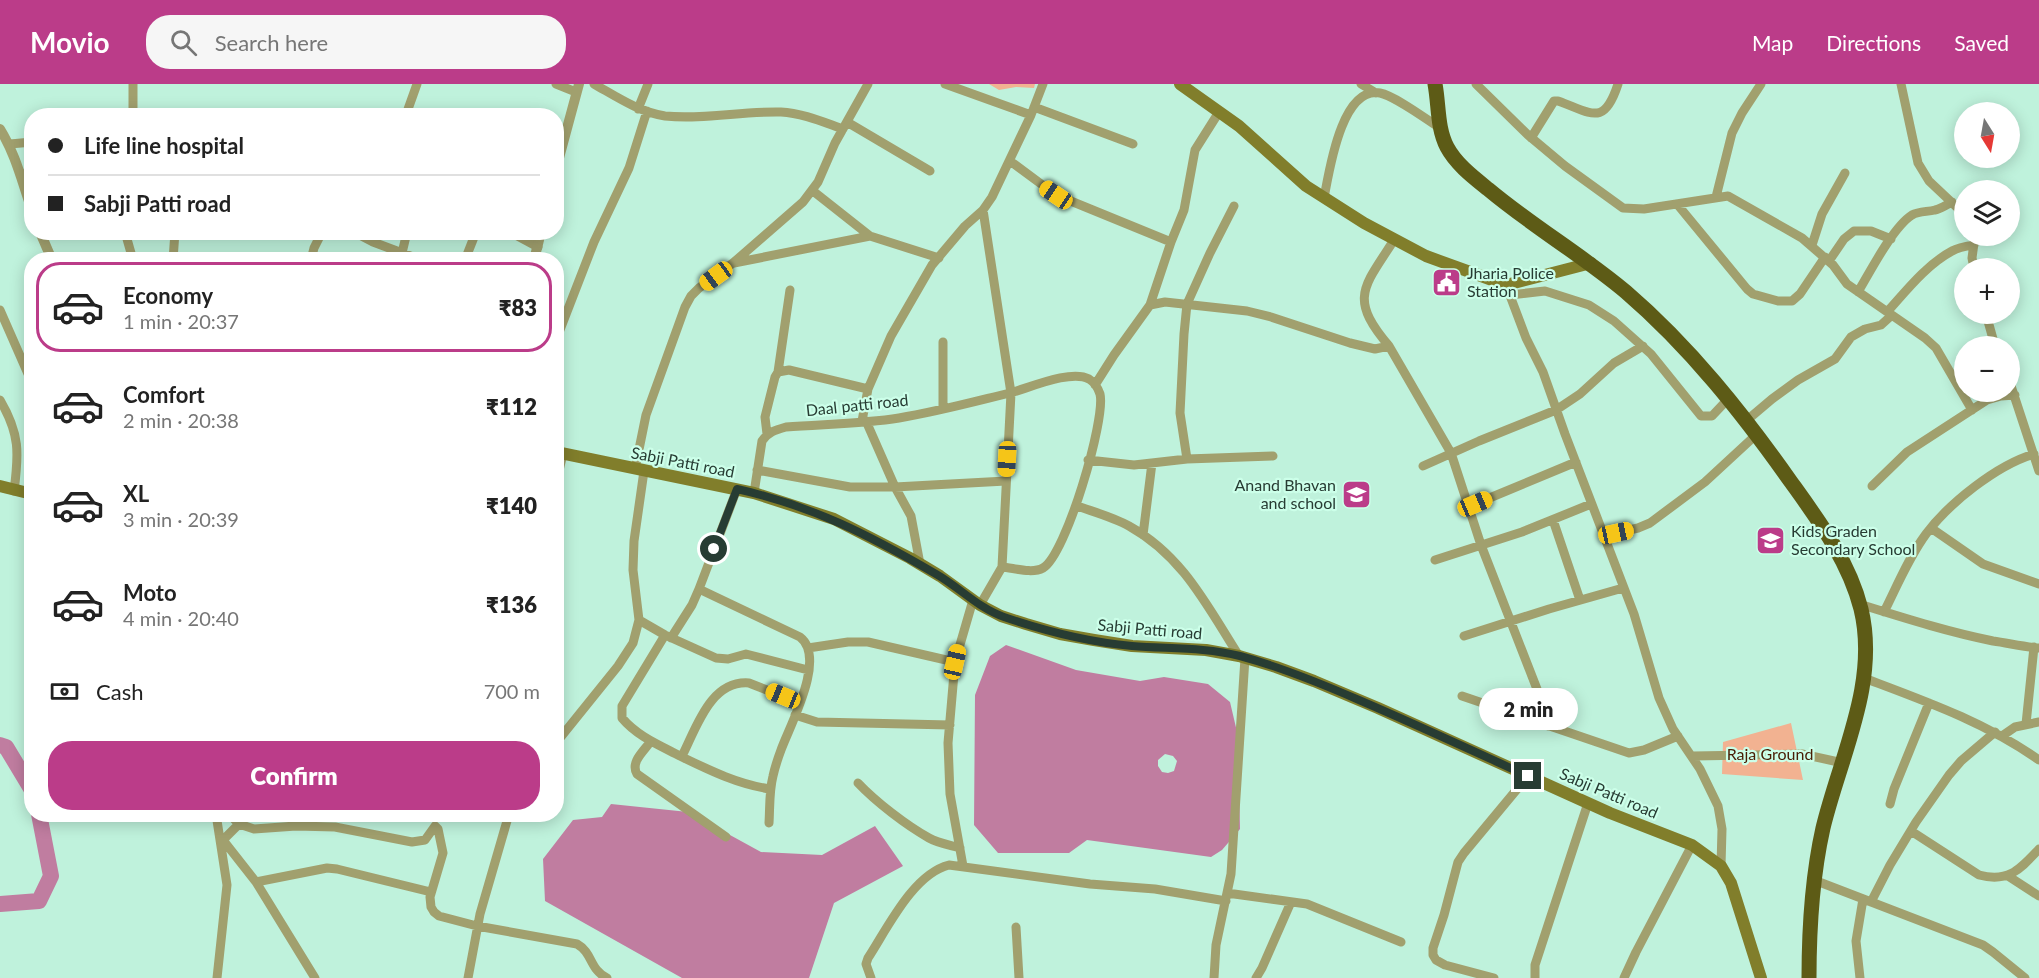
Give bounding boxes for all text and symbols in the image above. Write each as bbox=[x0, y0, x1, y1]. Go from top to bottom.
search box bbox=[146, 15, 566, 69]
text: Movio bbox=[30, 25, 110, 59]
icon: search bbox=[167, 26, 200, 59]
text: Search here bbox=[215, 29, 328, 56]
text: Map bbox=[1752, 30, 1793, 55]
text: Directions bbox=[1826, 30, 1921, 55]
text: Saved bbox=[1954, 30, 2009, 55]
north arrow bbox=[1954, 102, 2020, 168]
map controls bbox=[1954, 102, 2020, 402]
text: Life line hospital bbox=[84, 132, 244, 159]
car bbox=[1036, 177, 1076, 213]
button: layers bbox=[1954, 180, 2020, 246]
text: Sabji Patti road bbox=[84, 190, 231, 217]
car bbox=[696, 258, 736, 294]
button: + bbox=[1954, 258, 2020, 324]
place label: Jharia Police Station bbox=[1467, 263, 1554, 300]
public building icon: Jharia Police Station bbox=[1430, 266, 1462, 298]
icon: car bbox=[51, 280, 105, 334]
text: Economy bbox=[123, 282, 213, 309]
text: ₹83 bbox=[499, 294, 537, 321]
text: 1 min · 20:37 bbox=[123, 309, 239, 333]
button: − bbox=[1954, 336, 2020, 402]
icon: car bbox=[51, 379, 105, 433]
text: Comfort bbox=[123, 381, 205, 408]
street label: Daal patti road bbox=[805, 390, 909, 419]
text: ₹112 bbox=[486, 393, 537, 420]
text: 2 min · 20:38 bbox=[123, 408, 239, 432]
car bbox=[997, 441, 1017, 477]
street label: Sabji Patti road bbox=[630, 442, 736, 481]
place label: Anand Bhavan and school bbox=[1234, 475, 1336, 512]
icon: car bbox=[51, 478, 105, 532]
school or university icon: Anand Bhavan and school bbox=[1341, 478, 1373, 510]
text: XL bbox=[123, 480, 149, 507]
car bbox=[1455, 489, 1495, 519]
text: ₹140 bbox=[486, 492, 537, 519]
text: 3 min · 20:39 bbox=[123, 507, 239, 531]
car bbox=[1597, 520, 1635, 546]
place label: Kids Graden Secondary School bbox=[1791, 521, 1915, 558]
school or university icon: Kids Graden Secondary School bbox=[1754, 524, 1786, 556]
route start bbox=[700, 535, 727, 562]
icon: car bbox=[51, 577, 105, 631]
text: Moto bbox=[123, 579, 177, 606]
text: ₹136 bbox=[486, 591, 537, 618]
text: 4 min · 20:40 bbox=[123, 606, 239, 630]
street label: Sabji Patti road bbox=[1097, 614, 1203, 643]
car bbox=[942, 642, 968, 682]
icon: cash bbox=[48, 675, 81, 708]
text: Cash bbox=[96, 678, 143, 705]
text: 700 m bbox=[484, 679, 540, 703]
car bbox=[763, 681, 803, 711]
callout: 2 min bbox=[1478, 689, 1577, 731]
text: 2 min bbox=[1504, 697, 1553, 721]
button: Confirm bbox=[48, 741, 540, 810]
park label: Raja Ground bbox=[1727, 744, 1813, 763]
route end bbox=[1514, 762, 1541, 789]
street label: Sabji Patti road bbox=[1557, 763, 1661, 822]

